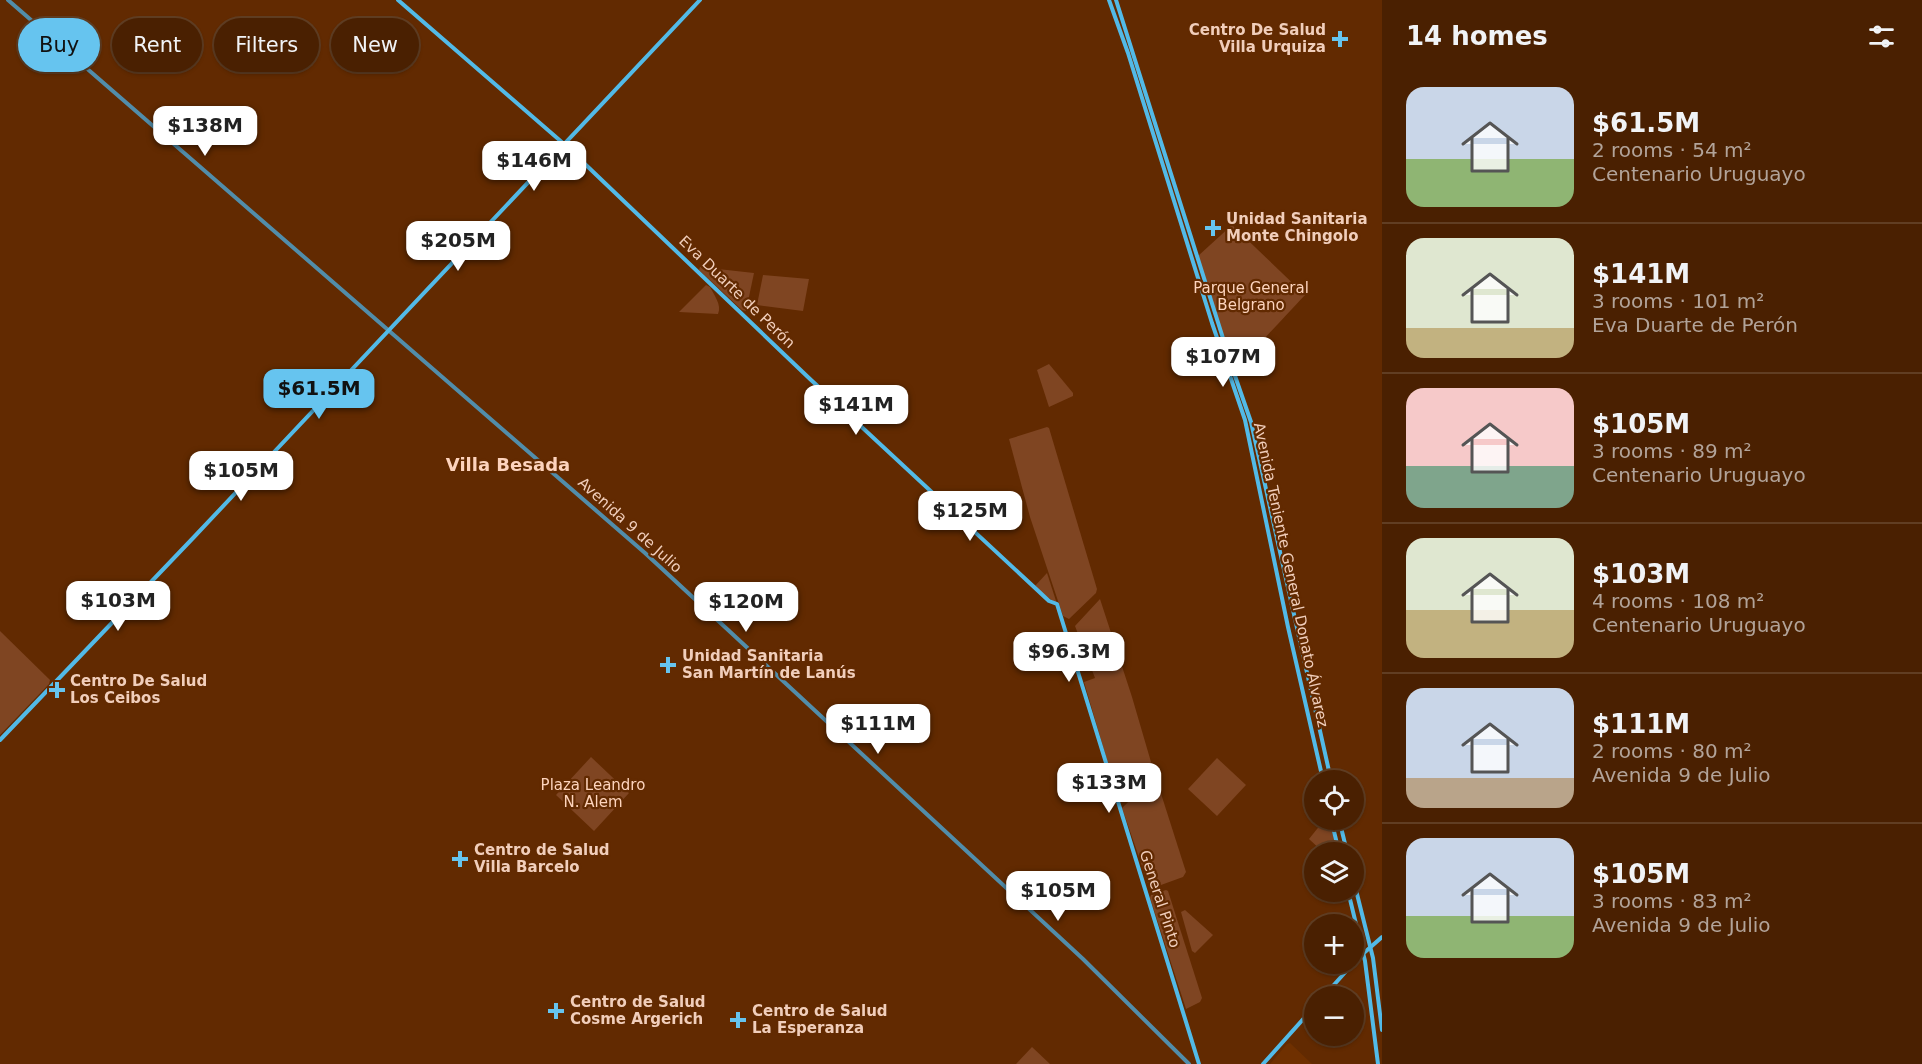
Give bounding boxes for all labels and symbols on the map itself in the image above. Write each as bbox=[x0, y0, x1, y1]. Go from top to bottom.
place label: Centro De Salud Villa Urquiza bbox=[1189, 21, 1326, 56]
marker: Centro De Salud Villa Urquiza bbox=[1331, 30, 1349, 48]
pin: $138M bbox=[163, 106, 247, 157]
pin: $146M bbox=[492, 141, 576, 192]
place label: Unidad Sanitaria Monte Chingolo bbox=[1226, 210, 1368, 245]
marker: Unidad Sanitaria Monte Chingolo bbox=[1204, 219, 1222, 237]
pin: $205M bbox=[416, 221, 500, 272]
street label: Eva Duarte de Perón bbox=[675, 232, 799, 352]
park label: Parque General Belgrano bbox=[1193, 279, 1309, 314]
pin: $107M bbox=[1181, 337, 1265, 388]
pin: $61.5M bbox=[270, 369, 368, 420]
pin: $141M bbox=[814, 385, 898, 436]
street label: Avenida Teniente General Donato Álvarez bbox=[1250, 421, 1333, 729]
pin: $105M bbox=[199, 451, 283, 502]
district label: Villa Besada bbox=[446, 454, 570, 475]
street label: Avenida 9 de Julio bbox=[574, 474, 686, 576]
pin: $125M bbox=[928, 491, 1012, 542]
pin: $103M bbox=[76, 581, 160, 632]
pin: $120M bbox=[704, 582, 788, 633]
pin: $96.3M bbox=[1020, 632, 1118, 683]
place label: Unidad Sanitaria San Martín de Lanús bbox=[682, 647, 856, 682]
marker: Unidad Sanitaria San Martín de Lanús bbox=[659, 656, 677, 674]
place label: Centro De Salud Los Ceibos bbox=[70, 672, 207, 707]
marker: Centro De Salud Los Ceibos bbox=[48, 681, 66, 699]
pin: $111M bbox=[836, 704, 920, 755]
pin: $133M bbox=[1067, 763, 1151, 814]
park label: Plaza Leandro N. Alem bbox=[541, 776, 645, 811]
place label: Centro de Salud Villa Barcelo bbox=[474, 841, 610, 876]
street label: General Pinto bbox=[1136, 848, 1184, 950]
marker: Centro de Salud Villa Barcelo bbox=[451, 850, 469, 868]
pin: $105M bbox=[1016, 871, 1100, 922]
place label: Centro de Salud Cosme Argerich bbox=[570, 993, 706, 1028]
marker: Centro de Salud Cosme Argerich bbox=[547, 1002, 565, 1020]
place label: Centro de Salud La Esperanza bbox=[752, 1002, 888, 1037]
marker: Centro de Salud La Esperanza bbox=[729, 1011, 747, 1029]

